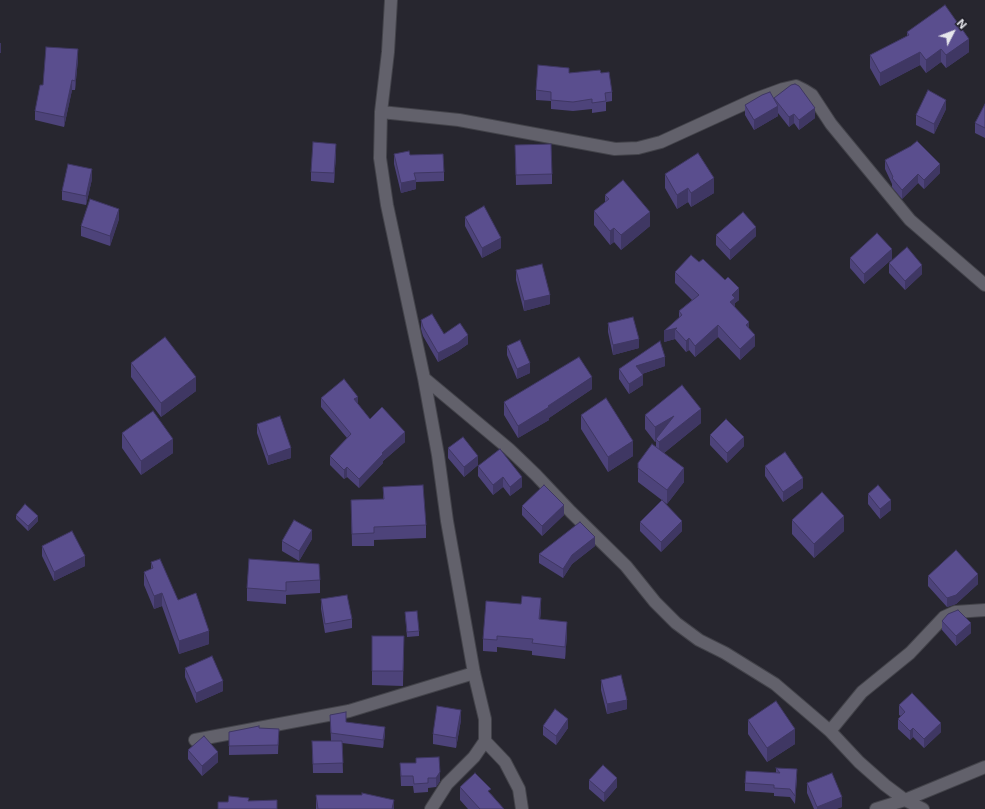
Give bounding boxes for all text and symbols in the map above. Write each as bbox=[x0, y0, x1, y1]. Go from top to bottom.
north arrow bbox=[933, 12, 973, 52]
text: N bbox=[954, 16, 970, 32]

